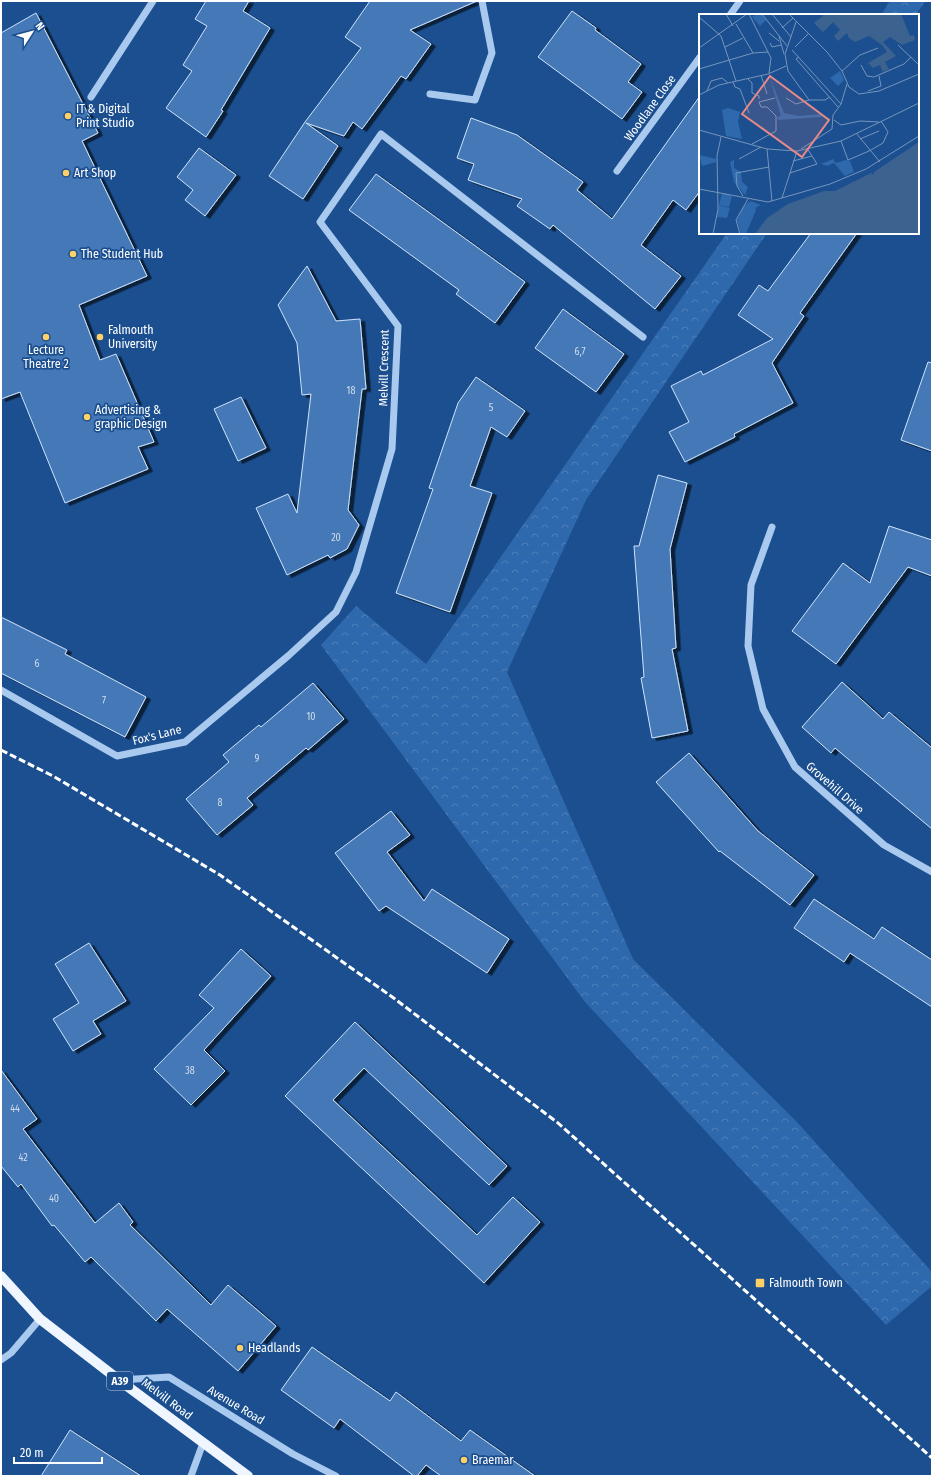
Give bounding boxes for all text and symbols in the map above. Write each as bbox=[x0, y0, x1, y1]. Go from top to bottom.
north arrow bbox=[12, 12, 52, 52]
inset map bbox=[699, 14, 919, 234]
text: N bbox=[32, 20, 47, 33]
street label: Woodlane Close bbox=[621, 72, 679, 144]
place label: IT & Digital Print Studio bbox=[76, 102, 134, 130]
marker: IT & Digital Print Studio bbox=[63, 111, 73, 121]
place label: Art Shop bbox=[74, 166, 116, 180]
marker: Art Shop bbox=[61, 168, 71, 178]
place label: The Student Hub bbox=[81, 247, 163, 261]
marker: The Student Hub bbox=[68, 249, 78, 259]
place label: Falmouth University bbox=[108, 323, 158, 351]
street label: Melvill Crescent bbox=[376, 329, 392, 407]
marker: Lecture Theatre 2 bbox=[41, 332, 51, 342]
marker: Falmouth University bbox=[95, 332, 105, 342]
place label: Lecture Theatre 2 bbox=[23, 343, 69, 371]
house number: 6,7 bbox=[574, 346, 586, 358]
house number: 18 bbox=[347, 385, 355, 397]
house number: 5 bbox=[489, 402, 494, 414]
place label: Advertising & graphic Design bbox=[95, 403, 167, 431]
marker: Advertising & graphic Design bbox=[82, 412, 92, 422]
house number: 20 bbox=[331, 532, 341, 544]
house number: 6 bbox=[35, 658, 40, 670]
house number: 7 bbox=[102, 695, 106, 707]
house number: 10 bbox=[306, 711, 316, 723]
street label: Fox's Lane bbox=[131, 722, 183, 748]
house number: 9 bbox=[255, 753, 260, 765]
street label: Grovehill Drive bbox=[803, 759, 867, 817]
house number: 8 bbox=[218, 797, 223, 809]
house number: 38 bbox=[185, 1065, 195, 1077]
house number: 44 bbox=[10, 1103, 20, 1115]
house number: 42 bbox=[18, 1152, 28, 1164]
house number: 40 bbox=[49, 1193, 59, 1205]
place label: Falmouth Town bbox=[769, 1276, 843, 1290]
marker: Falmouth Town bbox=[754, 1277, 766, 1289]
place label: Headlands bbox=[248, 1341, 300, 1355]
marker: Headlands bbox=[235, 1343, 245, 1353]
road number: A39 bbox=[107, 1372, 133, 1390]
street label: Melvill Road bbox=[139, 1375, 195, 1423]
street label: Avenue Road bbox=[205, 1383, 267, 1427]
scale bar bbox=[14, 1439, 102, 1465]
text: 20 m bbox=[20, 1446, 44, 1460]
place label: Braemar bbox=[472, 1453, 514, 1467]
marker: Braemar bbox=[459, 1455, 469, 1465]

